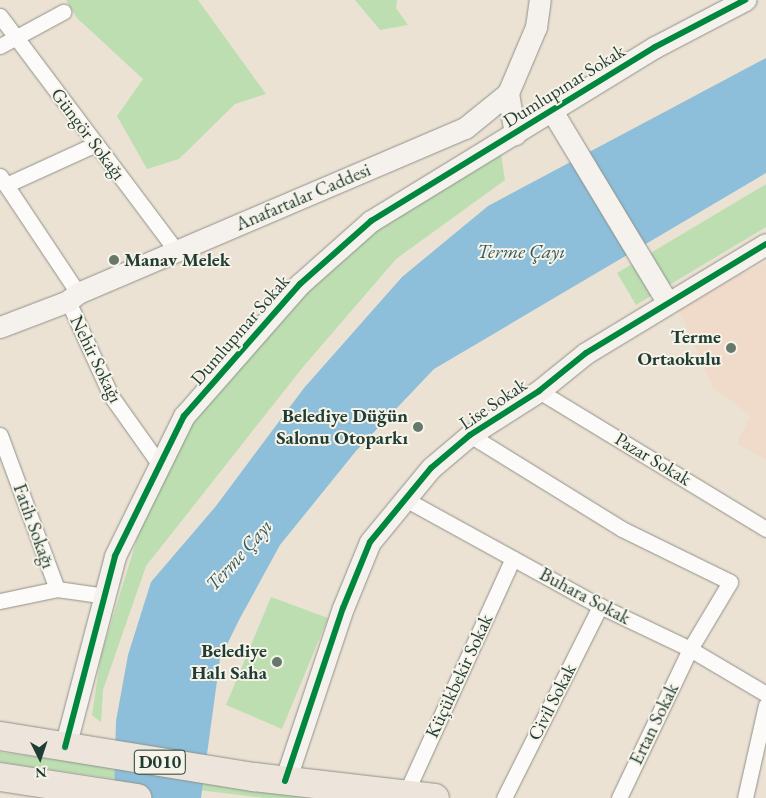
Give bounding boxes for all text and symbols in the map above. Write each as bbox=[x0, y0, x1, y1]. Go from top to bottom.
street label: Dumlupınar Sokak bbox=[499, 39, 629, 133]
street label: Güngör Sokağı bbox=[46, 84, 130, 184]
street label: Anafartalar Caddesi bbox=[232, 158, 374, 236]
water label: Terme Çayı bbox=[477, 239, 565, 263]
place label: Manav Melek bbox=[124, 249, 230, 271]
marker: Manav Melek bbox=[108, 254, 120, 266]
street label: Dumlupınar Sokak bbox=[186, 270, 294, 390]
street label: Nehir Sokağı bbox=[65, 312, 127, 406]
place label: Terme Ortaokulu bbox=[637, 326, 721, 370]
marker: Terme Ortaokulu bbox=[725, 342, 737, 354]
street label: Lise Sokak bbox=[455, 373, 531, 435]
place label: Belediye Düğün Salonu Otoparkı bbox=[276, 405, 408, 449]
marker: Belediye Düğün Salonu Otoparkı bbox=[412, 421, 424, 433]
street label: Pazar Sokak bbox=[611, 427, 695, 491]
street label: Fatih Sokağı bbox=[8, 481, 60, 571]
water label: Terme Çayı bbox=[201, 514, 277, 596]
street label: Buhara Sokak bbox=[536, 563, 634, 629]
street label: Küçükbekir Sokak bbox=[420, 611, 498, 741]
place label: Belediye Halı Saha bbox=[191, 640, 267, 684]
marker: Belediye Halı Saha bbox=[271, 656, 283, 668]
street label: Civil Sokak bbox=[523, 660, 581, 744]
street label: Ertan Sokak bbox=[625, 680, 683, 768]
north arrow bbox=[15, 733, 65, 783]
road number: D010 bbox=[134, 746, 186, 778]
text: N bbox=[35, 764, 47, 782]

